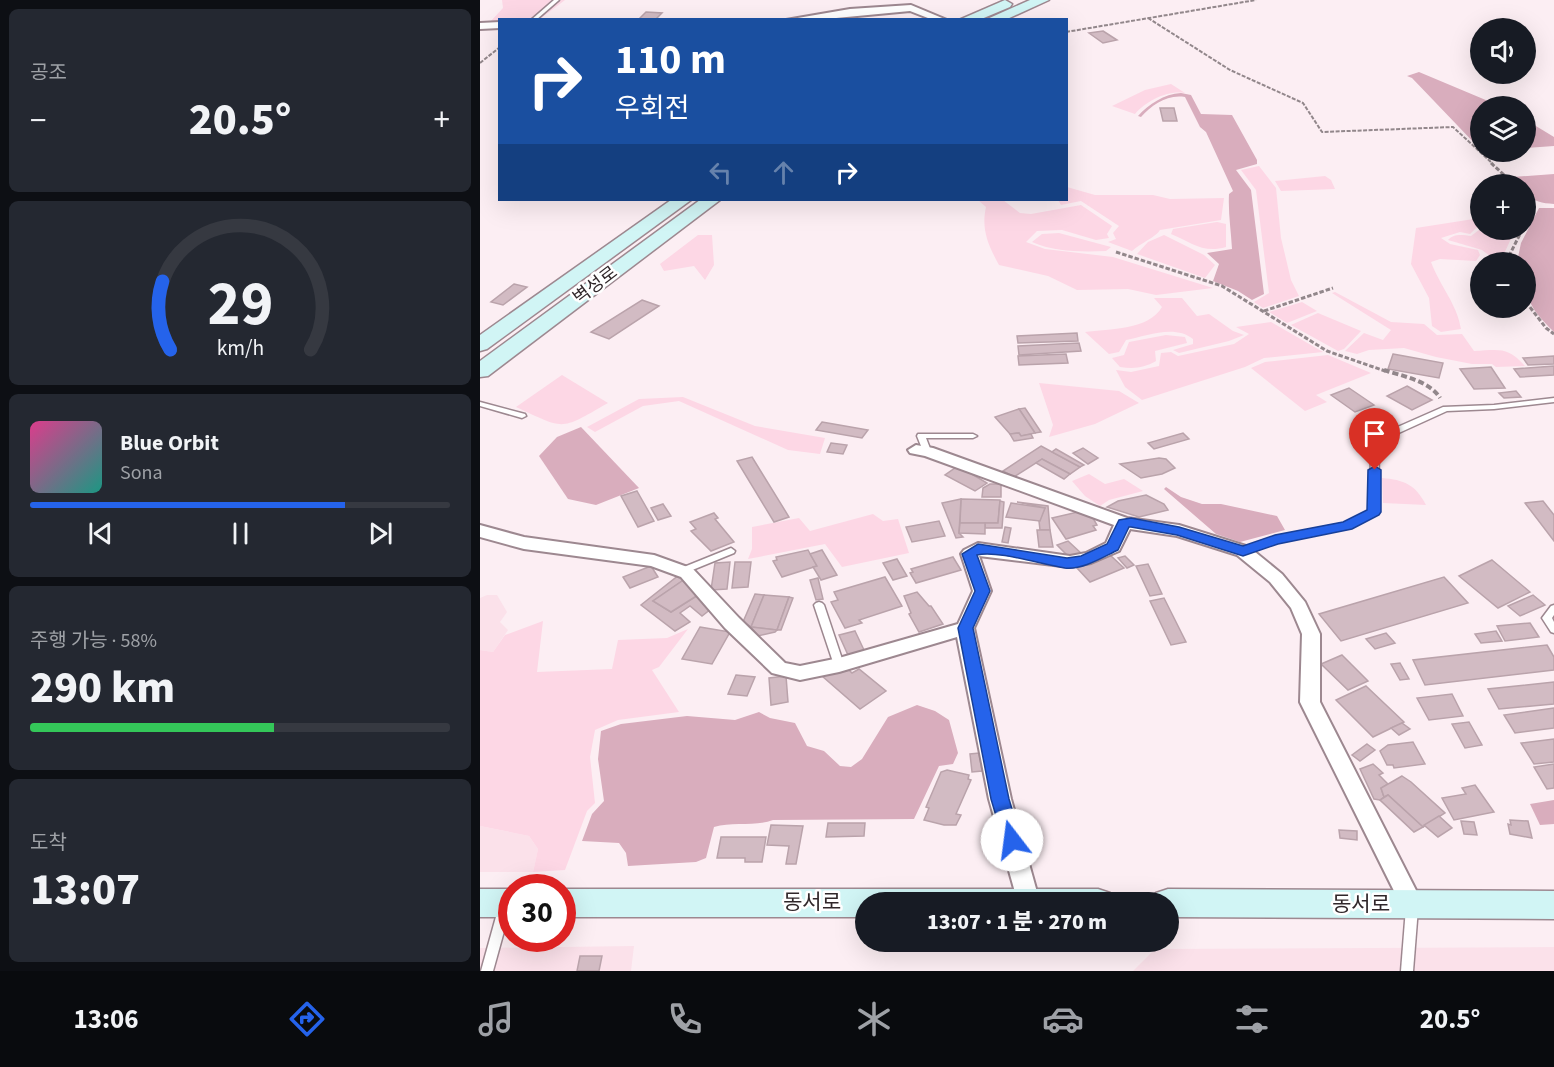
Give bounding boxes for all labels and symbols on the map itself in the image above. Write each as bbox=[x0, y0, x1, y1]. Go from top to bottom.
street label: 벽성로 bbox=[568, 260, 623, 310]
pin bbox=[1349, 408, 1400, 470]
position arrow bbox=[980, 808, 1044, 872]
speed limit sign: 30 bbox=[498, 874, 576, 952]
street label: 동서로 bbox=[783, 887, 841, 917]
street label: 동서로 bbox=[1332, 889, 1390, 919]

